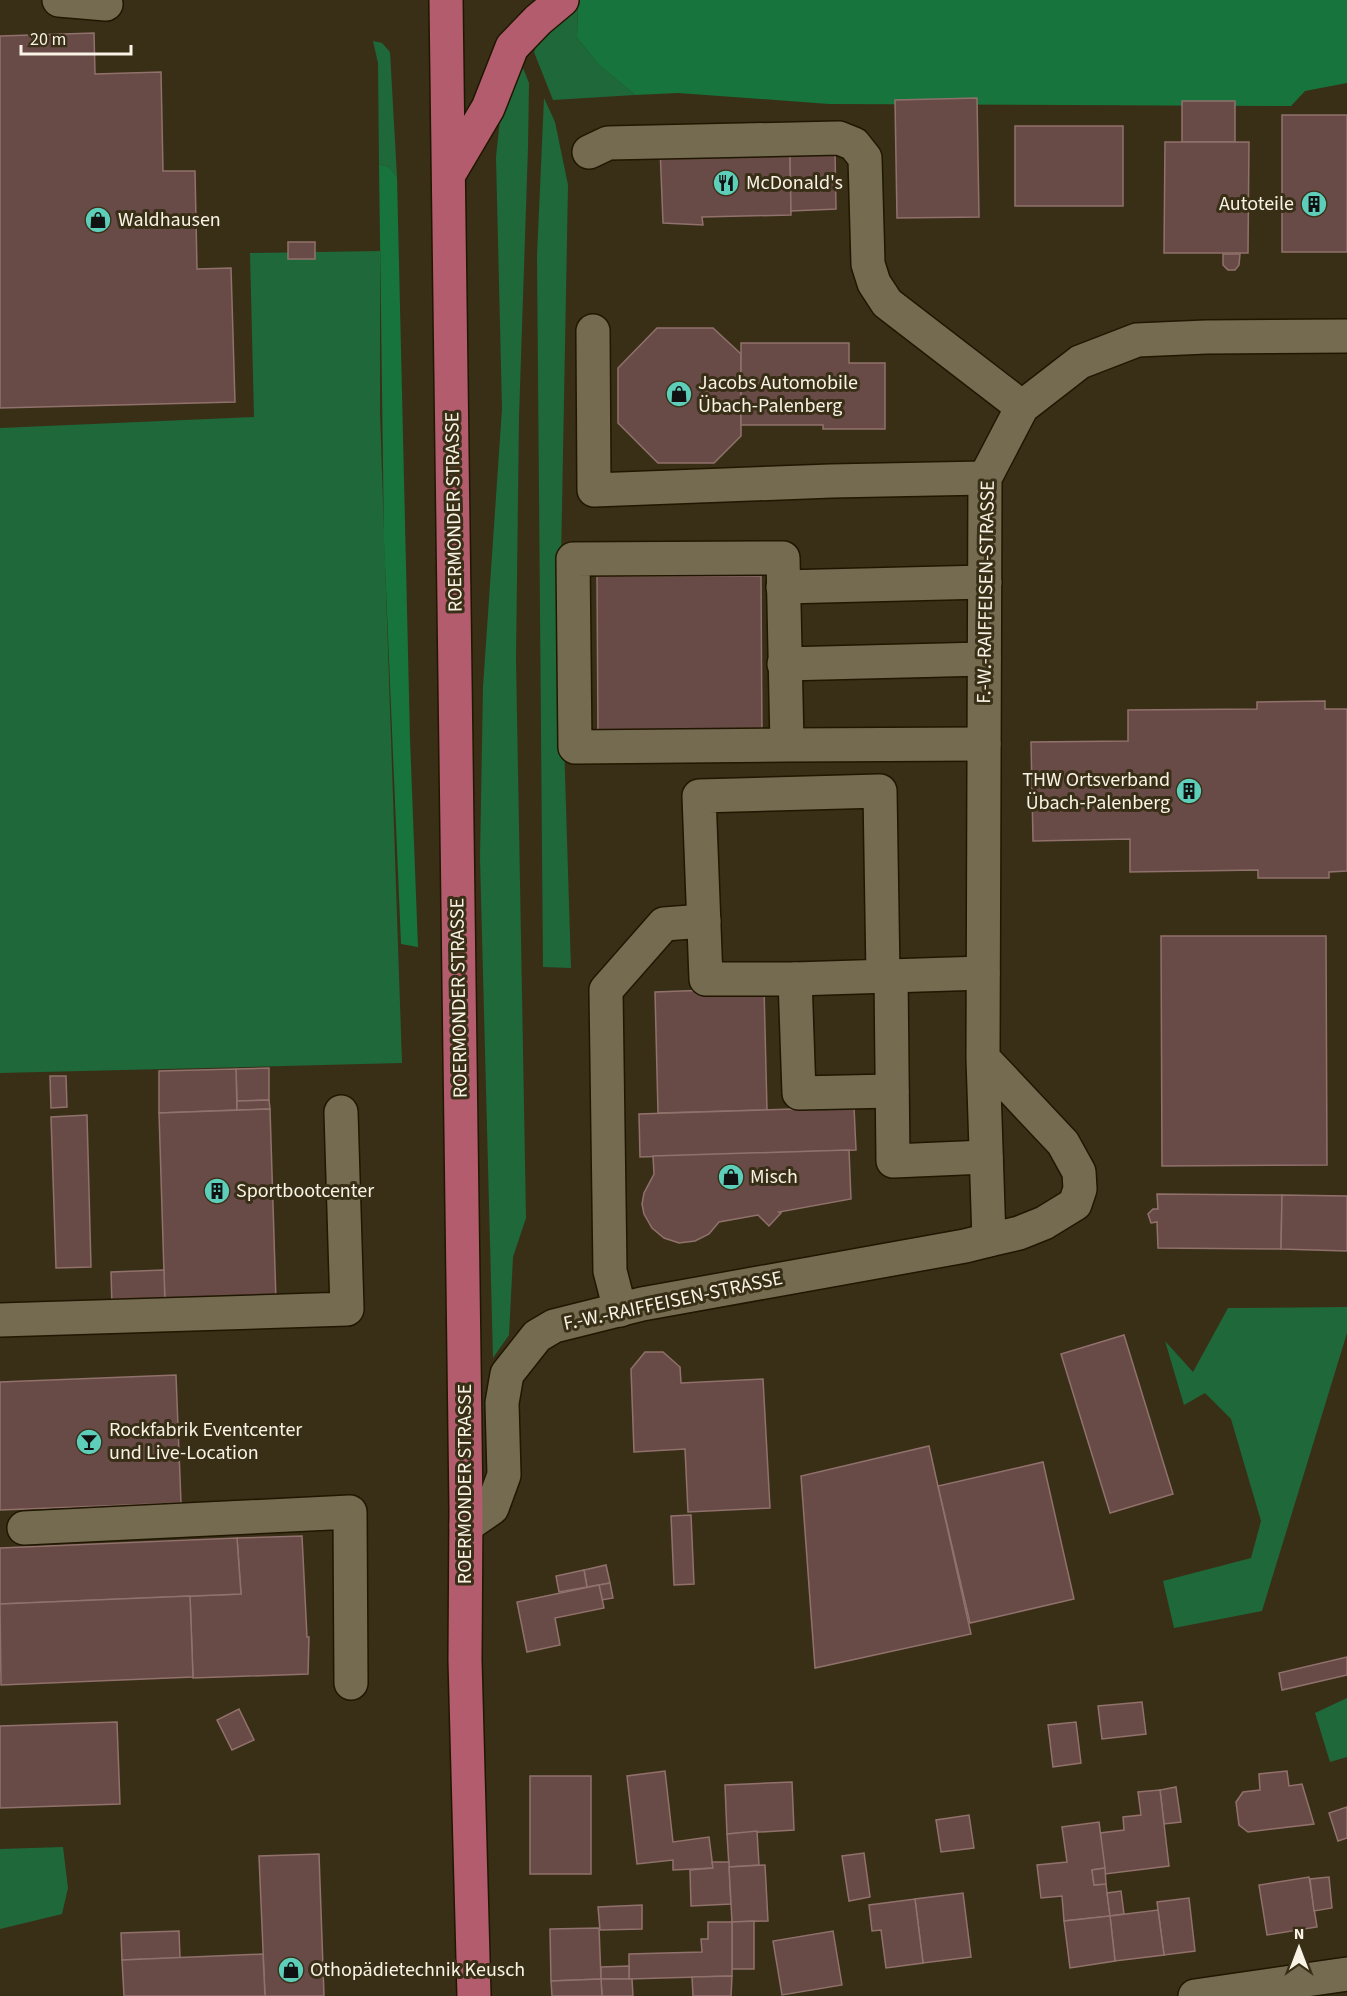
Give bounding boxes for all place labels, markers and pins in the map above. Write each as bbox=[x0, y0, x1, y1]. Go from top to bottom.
restaurant icon: McDonald's bbox=[711, 168, 741, 198]
place label: McDonald's bbox=[746, 169, 843, 197]
building icon: Autoteile bbox=[1299, 189, 1329, 219]
place label: Autoteile bbox=[1219, 190, 1294, 218]
shop icon: Waldhausen bbox=[83, 205, 113, 235]
place label: Waldhausen bbox=[118, 206, 221, 234]
place label: Jacobs Automobile Übach-Palenberg bbox=[698, 369, 858, 420]
shop icon: Jacobs Automobile Übach-Palenberg bbox=[664, 379, 694, 409]
place label: THW Ortsverband Übach-Palenberg bbox=[1022, 766, 1170, 817]
building icon: THW Ortsverband Übach-Palenberg bbox=[1174, 776, 1204, 806]
shop icon: Misch bbox=[716, 1162, 746, 1192]
place label: Misch bbox=[750, 1163, 798, 1191]
building icon: Sportbootcenter bbox=[202, 1176, 232, 1206]
place label: Sportbootcenter bbox=[236, 1177, 374, 1205]
place label: Rockfabrik Eventcenter und Live-Location bbox=[109, 1416, 302, 1467]
bar icon: Rockfabrik Eventcenter und Live-Location bbox=[74, 1427, 104, 1457]
shop icon: Othopädietechnik Keusch bbox=[276, 1955, 306, 1985]
place label: Othopädietechnik Keusch bbox=[310, 1956, 525, 1984]

